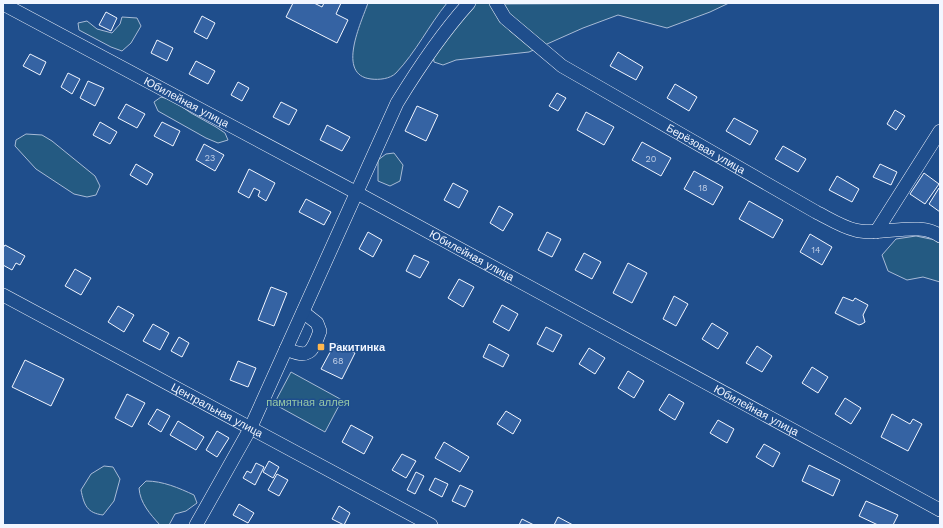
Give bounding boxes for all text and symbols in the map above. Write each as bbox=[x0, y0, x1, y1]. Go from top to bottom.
street label: Юбилейная улица bbox=[142, 74, 232, 131]
street label: Берёзовая улица bbox=[664, 121, 748, 177]
house number: 23 bbox=[205, 153, 215, 163]
house number: 20 bbox=[646, 154, 657, 164]
house number: 18 bbox=[698, 183, 708, 193]
street label: Юбилейная улица bbox=[427, 228, 517, 285]
house number: 14 bbox=[811, 245, 821, 255]
place label: Ракитинка bbox=[329, 341, 386, 354]
marker: Ракитинка bbox=[316, 342, 326, 352]
house number: 68 bbox=[332, 356, 344, 366]
street label: Центральная улица bbox=[169, 381, 266, 441]
street label: Юбилейная улица bbox=[712, 382, 802, 439]
park label: памятная аллея bbox=[266, 396, 350, 409]

